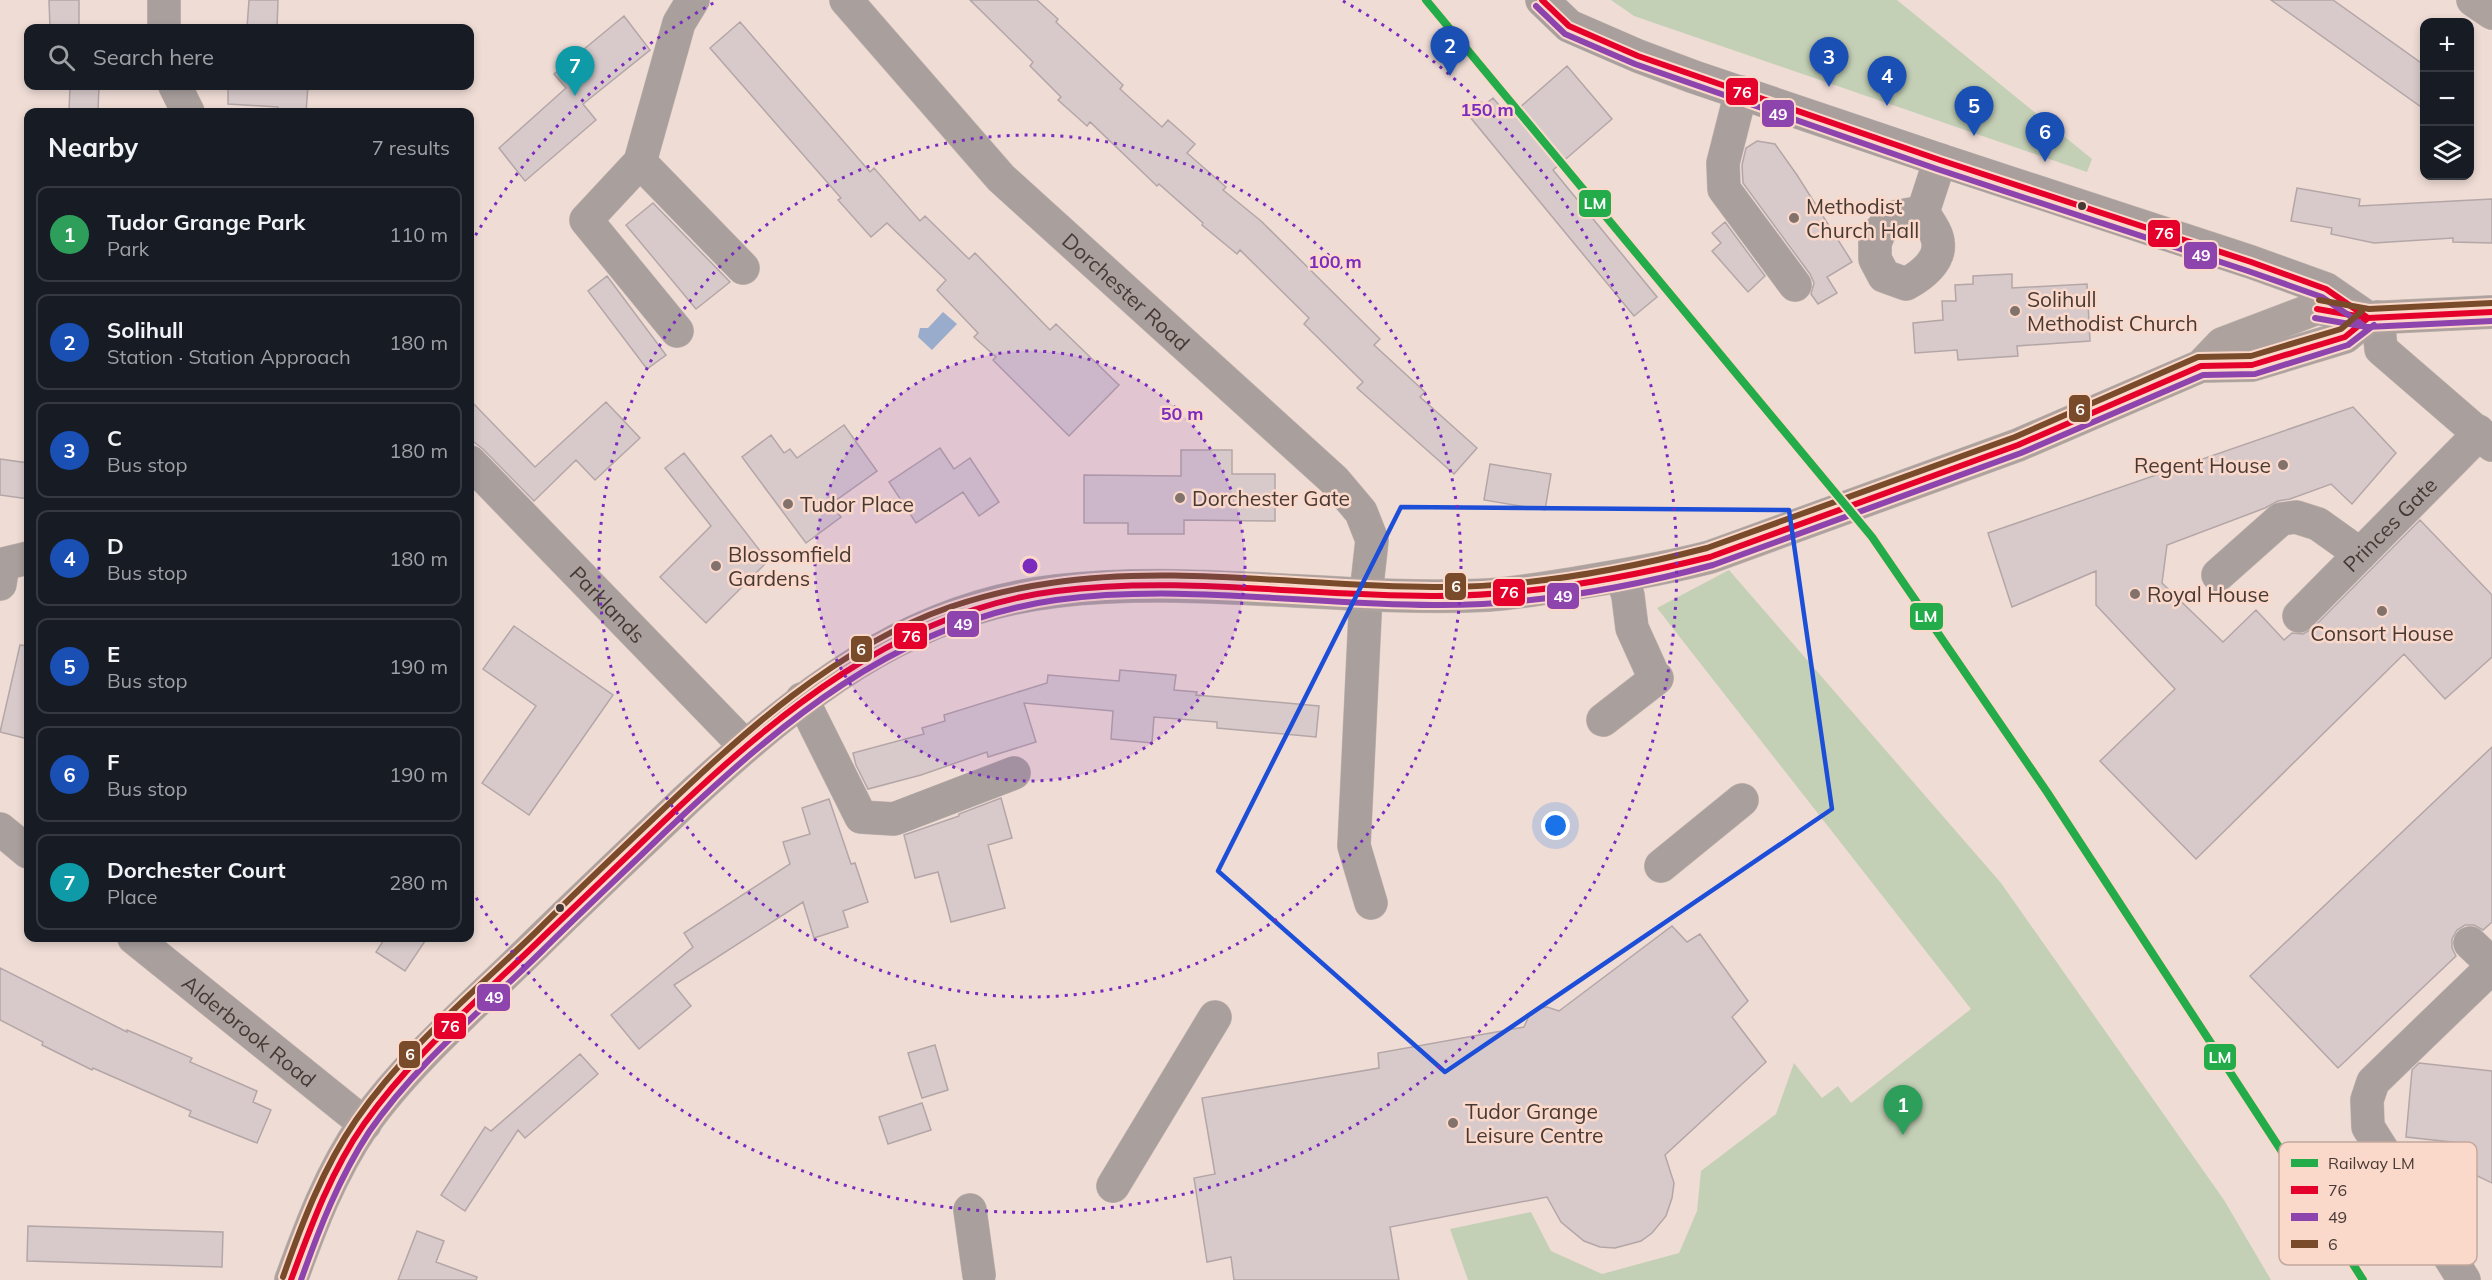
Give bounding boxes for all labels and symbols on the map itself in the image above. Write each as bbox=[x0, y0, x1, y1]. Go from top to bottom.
pin: 2 bbox=[1430, 26, 1470, 76]
pin: 3 bbox=[1810, 38, 1848, 87]
pin: 7 bbox=[556, 46, 594, 96]
pin: 4 bbox=[1868, 57, 1906, 106]
line badge: 76 bbox=[1725, 77, 1759, 106]
text: 76 bbox=[1732, 82, 1752, 102]
pin: 5 bbox=[1954, 86, 1994, 136]
text: 150 m bbox=[1460, 98, 1514, 121]
line badge: 49 bbox=[1761, 99, 1795, 128]
text: 49 bbox=[1768, 104, 1788, 124]
pin: 6 bbox=[2026, 112, 2064, 162]
line badge: LM bbox=[1578, 189, 1612, 218]
text: LM bbox=[1584, 193, 1606, 213]
place label: Methodist Church Hall bbox=[1806, 193, 1919, 243]
unlabelled marker bbox=[2076, 200, 2088, 212]
marker: Methodist Church Hall bbox=[1787, 211, 1801, 225]
line badge: 76 bbox=[2147, 219, 2181, 248]
text: 76 bbox=[2154, 223, 2174, 243]
street label: Dorchester Road bbox=[1057, 227, 1195, 356]
line badge: 49 bbox=[2183, 241, 2218, 270]
text: 49 bbox=[2191, 245, 2211, 265]
text: 100 m bbox=[1308, 250, 1362, 273]
place label: Solihull Methodist Church bbox=[2027, 286, 2198, 336]
marker: Solihull Methodist Church bbox=[2008, 304, 2022, 318]
line badge: 6 bbox=[2068, 394, 2091, 423]
text: 6 bbox=[2075, 399, 2085, 419]
text: 50 m bbox=[1161, 402, 1203, 425]
place label: Regent House bbox=[2134, 452, 2271, 478]
marker: Regent House bbox=[2276, 458, 2290, 472]
street label: Princes Gate bbox=[2337, 472, 2442, 577]
place label: Dorchester Gate bbox=[1192, 485, 1350, 511]
place label: Tudor Place bbox=[800, 491, 914, 517]
marker: Dorchester Gate bbox=[1173, 491, 1187, 505]
marker: Tudor Place bbox=[781, 497, 795, 511]
place label: Blossomfield Gardens bbox=[728, 541, 852, 591]
centre of rings bbox=[1020, 556, 1040, 576]
marker: Blossomfield Gardens bbox=[709, 559, 723, 573]
street label: Parklands bbox=[565, 560, 651, 648]
line badge: 6 bbox=[1444, 572, 1467, 601]
text: 6 bbox=[1451, 576, 1461, 596]
line badge: 76 bbox=[1492, 578, 1526, 607]
place label: Royal House bbox=[2147, 581, 2269, 607]
text: 76 bbox=[1499, 582, 1519, 602]
line badge: 49 bbox=[1546, 582, 1580, 610]
text: 49 bbox=[1553, 586, 1573, 606]
marker: Royal House bbox=[2128, 587, 2142, 601]
line badge: LM bbox=[1909, 602, 1944, 631]
marker: Consort House bbox=[2375, 604, 2389, 618]
text: LM bbox=[1915, 606, 1937, 626]
line badge: 49 bbox=[946, 610, 980, 638]
text: 49 bbox=[953, 614, 973, 634]
place label: Consort House bbox=[2310, 620, 2454, 646]
line badge: 76 bbox=[893, 622, 928, 650]
text: 76 bbox=[901, 626, 921, 646]
line badge: 6 bbox=[850, 635, 873, 663]
text: 6 bbox=[856, 639, 866, 659]
your location bbox=[1541, 811, 1570, 840]
unlabelled marker bbox=[554, 902, 566, 914]
street label: Alderbrook Road bbox=[177, 969, 321, 1092]
line badge: 49 bbox=[476, 983, 511, 1012]
text: 49 bbox=[484, 987, 504, 1007]
line badge: 76 bbox=[433, 1012, 467, 1040]
text: 76 bbox=[440, 1016, 460, 1036]
line badge: 6 bbox=[398, 1040, 421, 1069]
line badge: LM bbox=[2203, 1043, 2237, 1071]
text: 6 bbox=[405, 1044, 415, 1064]
text: LM bbox=[2209, 1047, 2231, 1067]
pin: 1 bbox=[1884, 1086, 1922, 1135]
place label: Tudor Grange Leisure Centre bbox=[1465, 1098, 1603, 1148]
marker: Tudor Grange Leisure Centre bbox=[1446, 1116, 1460, 1130]
legend bbox=[2279, 1142, 2477, 1265]
text: Railway LM bbox=[2328, 1153, 2415, 1173]
text: 76 bbox=[2328, 1180, 2347, 1200]
text: 49 bbox=[2328, 1207, 2347, 1227]
text: 6 bbox=[2328, 1234, 2338, 1254]

